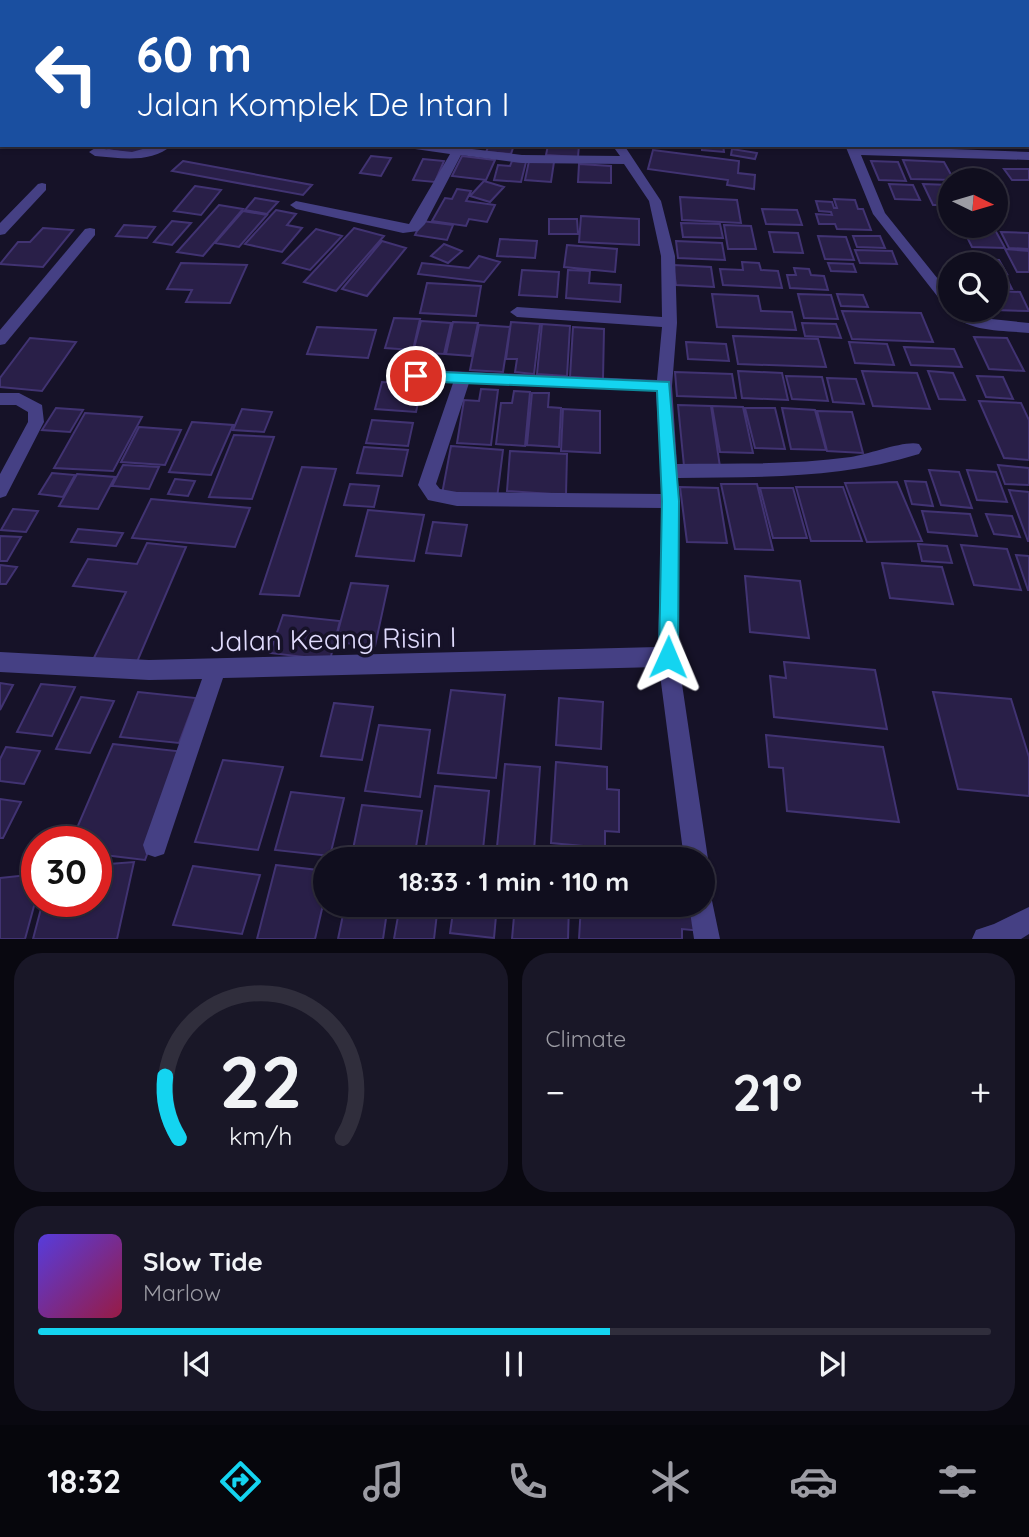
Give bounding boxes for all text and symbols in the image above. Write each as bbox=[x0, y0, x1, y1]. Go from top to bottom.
text: 60 m bbox=[136, 23, 252, 84]
icon: left bbox=[21, 28, 112, 119]
text: Jalan Komplek De Intan I bbox=[136, 84, 510, 124]
north arrow bbox=[938, 168, 1008, 238]
map controls bbox=[938, 168, 1008, 322]
button: search bbox=[938, 252, 1008, 322]
pin bbox=[386, 346, 446, 406]
icon: arrive bbox=[397, 357, 435, 395]
street label: Jalan Keang Risin I bbox=[209, 619, 457, 658]
position arrow bbox=[631, 620, 705, 694]
speed limit sign: 30 bbox=[21, 826, 112, 917]
text: 18:33 · 1 min · 110 m bbox=[399, 865, 629, 898]
text: Climate bbox=[546, 1024, 626, 1053]
text: 22 bbox=[219, 1036, 302, 1127]
text: 21° bbox=[732, 1059, 803, 1124]
text: − bbox=[546, 1068, 565, 1116]
text: + bbox=[970, 1068, 991, 1116]
text: km/h bbox=[229, 1120, 292, 1151]
text: Slow Tide bbox=[143, 1245, 263, 1278]
text: Marlow bbox=[143, 1278, 221, 1307]
icon: previous bbox=[178, 1345, 216, 1383]
icon: pause bbox=[495, 1345, 533, 1383]
icon: next bbox=[813, 1345, 851, 1383]
icon: directions bbox=[216, 1457, 265, 1506]
icon: music bbox=[359, 1457, 408, 1506]
icon: phone bbox=[503, 1457, 552, 1506]
icon: climate bbox=[646, 1457, 695, 1506]
icon: car bbox=[789, 1457, 838, 1506]
icon: filters bbox=[933, 1457, 982, 1506]
text: 18:32 bbox=[47, 1461, 121, 1501]

